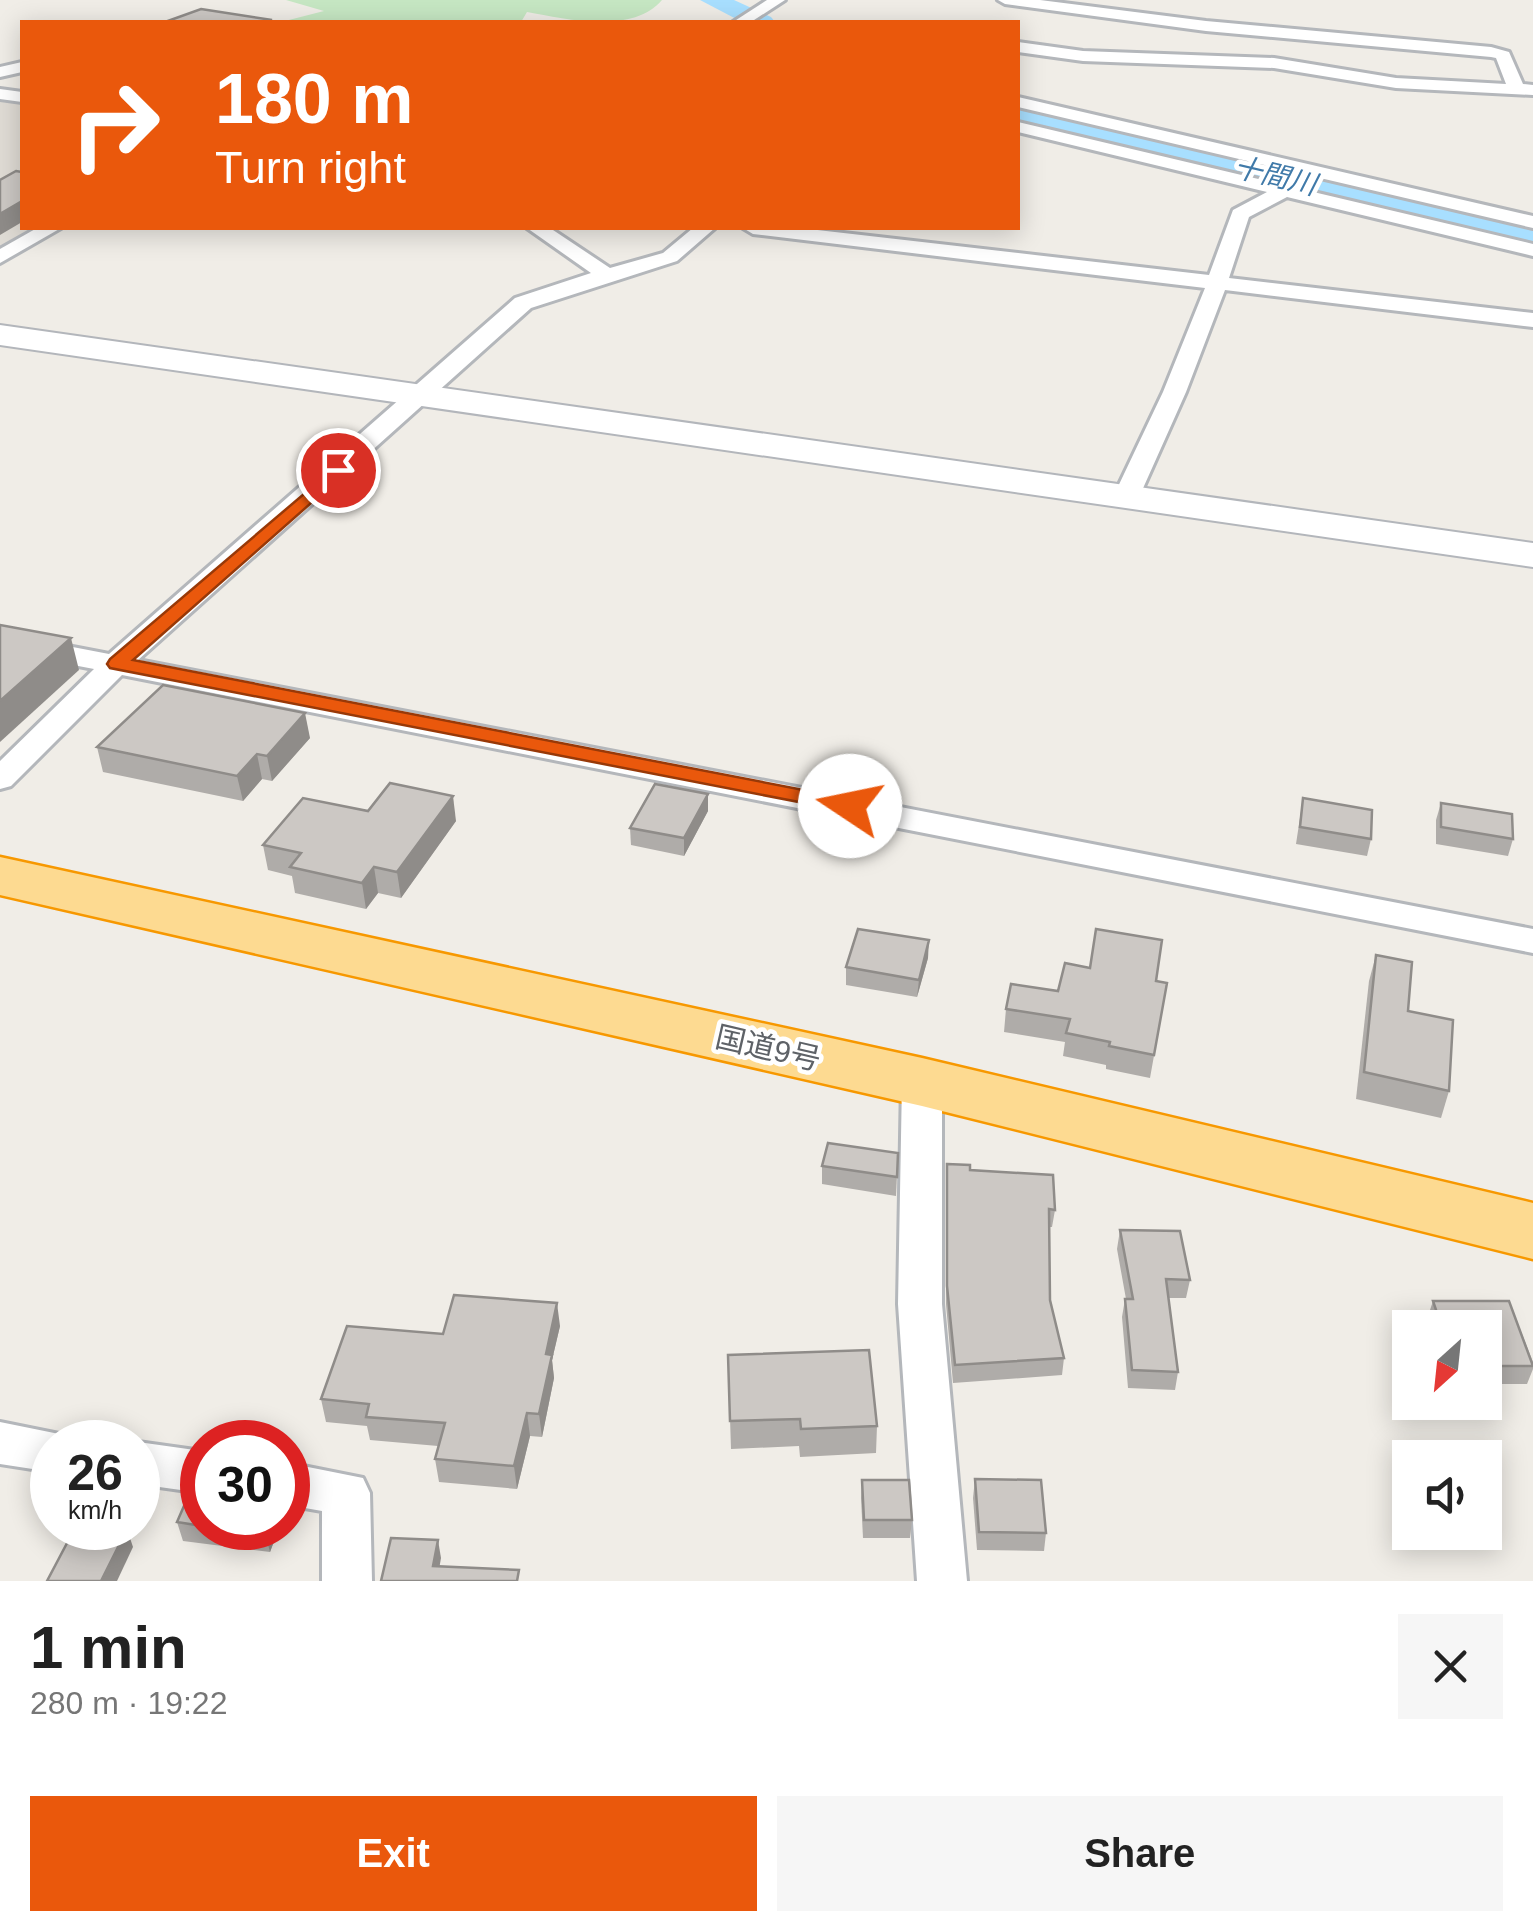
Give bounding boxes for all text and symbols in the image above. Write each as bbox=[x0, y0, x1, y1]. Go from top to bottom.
icon: right bbox=[50, 60, 180, 190]
text: 180 m bbox=[215, 60, 413, 138]
text: Turn right bbox=[215, 142, 406, 193]
water label: 十間川 bbox=[1231, 151, 1322, 201]
pin bbox=[296, 428, 381, 513]
icon: arrive bbox=[311, 443, 366, 498]
position arrow bbox=[798, 754, 902, 858]
street label: 国道9号 bbox=[712, 1020, 824, 1076]
north arrow bbox=[1392, 1310, 1502, 1420]
map controls bbox=[1392, 1310, 1502, 1550]
speed limit sign: 30 bbox=[180, 1420, 310, 1550]
button: sound bbox=[1392, 1440, 1502, 1550]
text: 26 bbox=[67, 1445, 123, 1501]
text: km/h bbox=[68, 1496, 122, 1524]
text: 1 min bbox=[30, 1614, 187, 1681]
button: close bbox=[1398, 1614, 1503, 1719]
text: 280 m · 19:22 bbox=[30, 1685, 227, 1721]
button: Exit bbox=[30, 1796, 757, 1911]
button: Share bbox=[777, 1796, 1503, 1911]

